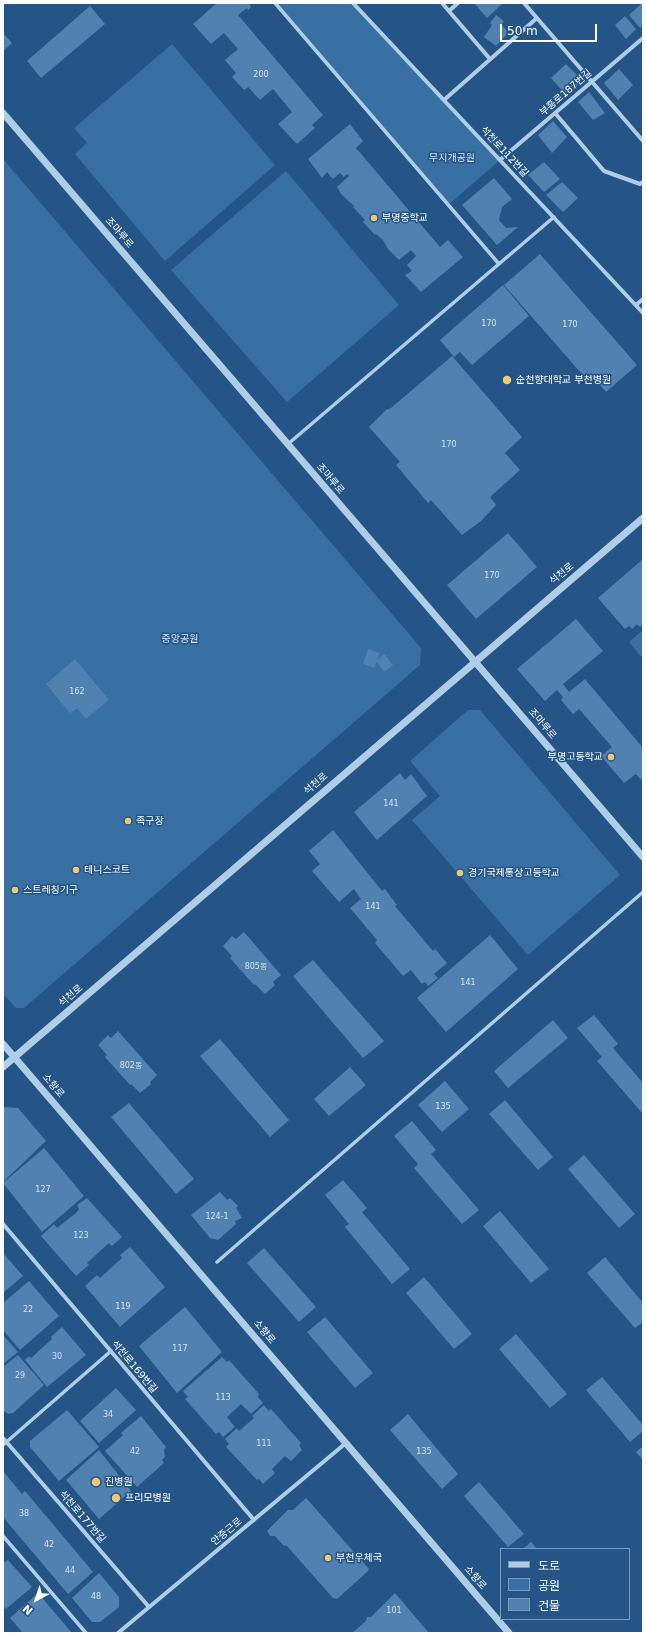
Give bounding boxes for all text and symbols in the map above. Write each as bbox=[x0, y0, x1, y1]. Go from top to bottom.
scale bar bbox=[502, 16, 599, 42]
text: 50 m bbox=[507, 24, 538, 38]
street label: 부흥로187번길 bbox=[538, 67, 594, 119]
house number: 200 bbox=[253, 70, 269, 80]
street label: 석천로112번길 bbox=[477, 124, 531, 180]
park label: 무지개공원 bbox=[429, 152, 475, 164]
place label: 부명중학교 bbox=[382, 212, 428, 224]
marker: 부명중학교 bbox=[369, 213, 379, 223]
street label: 조마루로 bbox=[102, 215, 136, 251]
house number: 170 bbox=[481, 319, 497, 329]
house number: 170 bbox=[562, 320, 578, 330]
marker: 순천향대학교 부천병원 bbox=[501, 374, 513, 386]
place label: 순천향대학교 부천병원 bbox=[516, 374, 611, 386]
house number: 170 bbox=[441, 440, 457, 450]
street label: 조마루로 bbox=[313, 461, 347, 497]
street label: 석천로 bbox=[548, 561, 576, 587]
house number: 170 bbox=[484, 571, 500, 581]
park label: 중앙공원 bbox=[162, 633, 198, 645]
house number: 162 bbox=[69, 687, 85, 697]
street label: 조마루로 bbox=[525, 706, 559, 742]
place label: 부명고등학교 bbox=[548, 751, 603, 763]
marker: 부명고등학교 bbox=[606, 752, 616, 762]
street label: 석천로 bbox=[302, 770, 330, 798]
house number: 141 bbox=[383, 799, 399, 809]
place label: 족구장 bbox=[136, 815, 164, 827]
marker: 족구장 bbox=[123, 816, 133, 826]
place label: 테니스코트 bbox=[84, 864, 130, 876]
marker: 테니스코트 bbox=[71, 865, 81, 875]
place label: 경기국제통상고등학교 bbox=[468, 867, 560, 879]
marker: 경기국제통상고등학교 bbox=[455, 868, 465, 878]
place label: 스트레칭기구 bbox=[23, 884, 78, 896]
marker: 스트레칭기구 bbox=[10, 885, 20, 895]
house number: 141 bbox=[365, 902, 381, 912]
house number: 805동 bbox=[245, 962, 267, 972]
house number: 141 bbox=[460, 978, 476, 988]
street label: 석천로 bbox=[57, 982, 85, 1010]
house number: 802동 bbox=[120, 1061, 142, 1071]
street label: 소향로 bbox=[39, 1072, 67, 1100]
house number: 135 bbox=[435, 1102, 451, 1112]
house number: 127 bbox=[35, 1185, 51, 1195]
house number: 124-1 bbox=[205, 1212, 229, 1222]
house number: 123 bbox=[73, 1231, 89, 1241]
house number: 119 bbox=[115, 1302, 131, 1312]
house number: 22 bbox=[23, 1305, 33, 1315]
street label: 소향로 bbox=[251, 1318, 277, 1346]
street label: 석천로169번길 bbox=[108, 1338, 160, 1396]
house number: 117 bbox=[172, 1344, 188, 1354]
house number: 30 bbox=[52, 1352, 62, 1362]
house number: 29 bbox=[15, 1371, 25, 1381]
house number: 113 bbox=[215, 1393, 231, 1403]
house number: 34 bbox=[103, 1410, 113, 1420]
house number: 111 bbox=[256, 1439, 272, 1449]
house number: 42 bbox=[130, 1447, 140, 1457]
house number: 135 bbox=[416, 1447, 432, 1457]
marker: 진병원 bbox=[90, 1476, 102, 1488]
place label: 진병원 bbox=[105, 1476, 133, 1488]
street label: 석천로177번길 bbox=[56, 1489, 108, 1545]
marker: 프리모병원 bbox=[110, 1492, 122, 1504]
place label: 프리모병원 bbox=[125, 1492, 171, 1504]
house number: 38 bbox=[19, 1509, 29, 1519]
street label: 안중근로 bbox=[209, 1516, 245, 1548]
house number: 42 bbox=[44, 1540, 54, 1550]
legend bbox=[500, 1548, 630, 1620]
place label: 부천우체국 bbox=[336, 1552, 382, 1564]
marker: 부천우체국 bbox=[323, 1553, 333, 1563]
text: 도로 bbox=[538, 1559, 560, 1573]
street label: 소향로 bbox=[461, 1564, 489, 1592]
house number: 44 bbox=[65, 1566, 75, 1576]
text: 공원 bbox=[538, 1579, 560, 1593]
north arrow bbox=[16, 1580, 56, 1620]
house number: 48 bbox=[91, 1592, 101, 1602]
text: 건물 bbox=[538, 1599, 560, 1613]
text: N bbox=[20, 1602, 36, 1618]
house number: 101 bbox=[386, 1606, 402, 1616]

